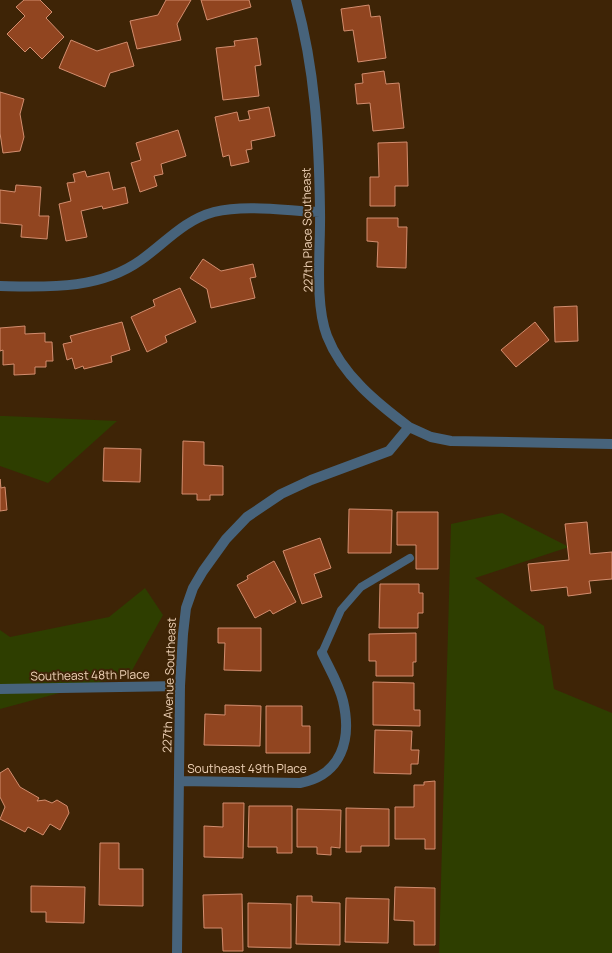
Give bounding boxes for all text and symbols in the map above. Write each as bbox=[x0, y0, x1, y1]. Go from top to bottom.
street label: 227th Place Southeast bbox=[297, 167, 317, 293]
street label: 227th Avenue Southeast bbox=[158, 617, 180, 753]
street label: Southeast 48th Place bbox=[30, 665, 150, 685]
street label: Southeast 49th Place bbox=[187, 760, 307, 777]

